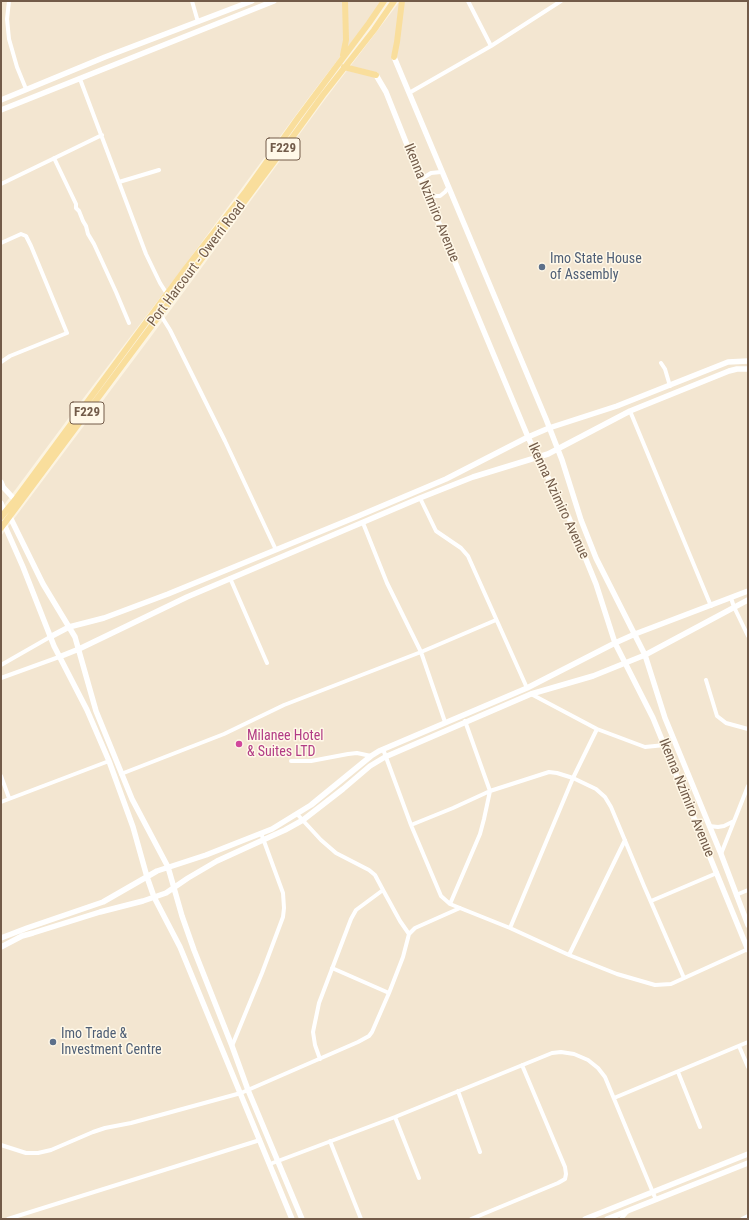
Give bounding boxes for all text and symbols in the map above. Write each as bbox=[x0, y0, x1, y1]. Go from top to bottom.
road number: F229 bbox=[266, 138, 300, 160]
street label: Ikenna Nzimiro Avenue bbox=[400, 141, 462, 265]
street label: Port Harcourt - Owerri Road bbox=[144, 198, 250, 330]
place label: Imo State House of Assembly bbox=[550, 251, 642, 284]
marker: Imo State House of Assembly bbox=[537, 262, 547, 272]
road number: F229 bbox=[70, 402, 104, 424]
street label: Ikenna Nzimiro Avenue bbox=[524, 440, 592, 562]
place label: Milanee Hotel & Suites LTD bbox=[247, 728, 323, 760]
street label: Ikenna Nzimiro Avenue bbox=[655, 736, 717, 860]
marker: Milanee Hotel & Suites LTD bbox=[234, 739, 244, 749]
place label: Imo Trade & Investment Centre bbox=[61, 1026, 162, 1058]
marker: Imo Trade & Investment Centre bbox=[48, 1037, 58, 1047]

